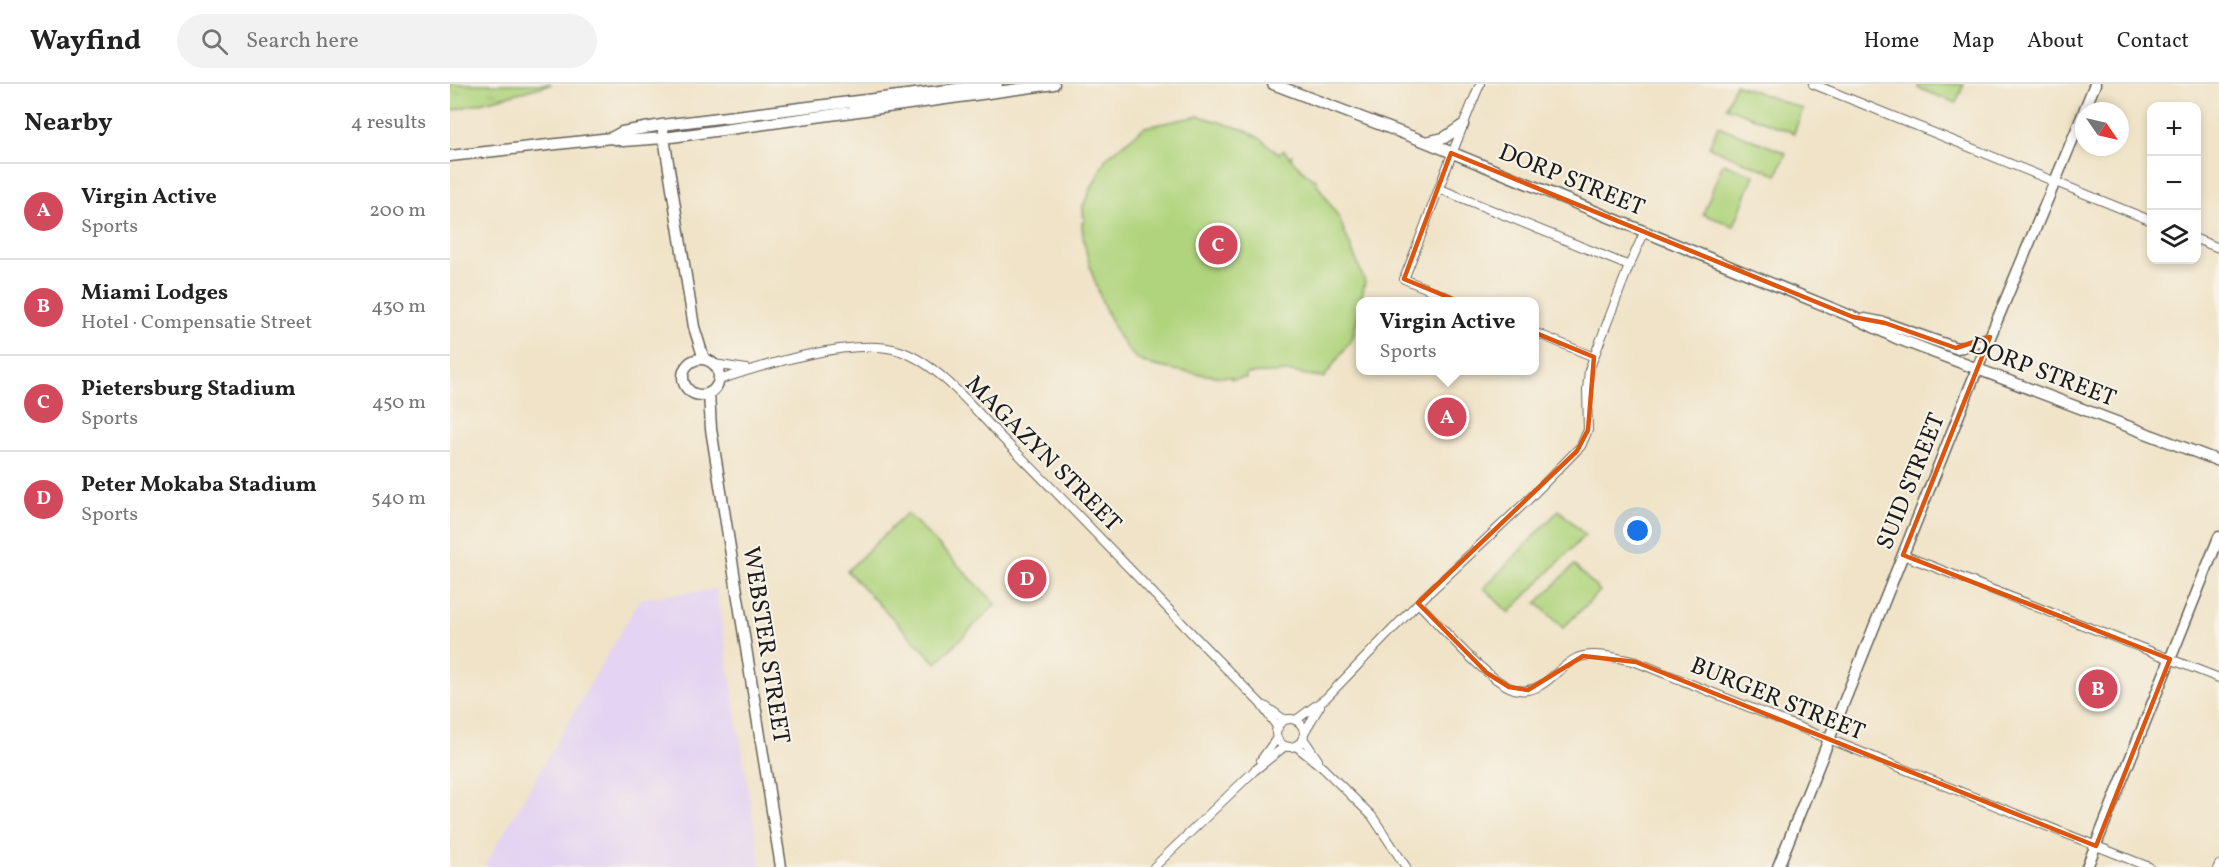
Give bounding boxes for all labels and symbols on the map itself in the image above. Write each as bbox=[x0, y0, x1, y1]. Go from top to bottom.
north arrow bbox=[2075, 102, 2129, 156]
street label: DORP STREET bbox=[1493, 136, 1649, 226]
pin: C bbox=[1198, 222, 1238, 268]
street label: DORP STREET bbox=[1964, 329, 2121, 416]
street label: MAGAZYN STREET bbox=[957, 368, 1129, 540]
pin: A bbox=[1428, 394, 1466, 440]
street label: SUID STREET bbox=[1869, 408, 1955, 555]
your location bbox=[1623, 516, 1652, 545]
street label: WEBSTER STREET bbox=[733, 544, 797, 746]
pin: D bbox=[1008, 556, 1046, 602]
street label: BURGER STREET bbox=[1685, 649, 1870, 750]
pin: B bbox=[2078, 666, 2118, 712]

